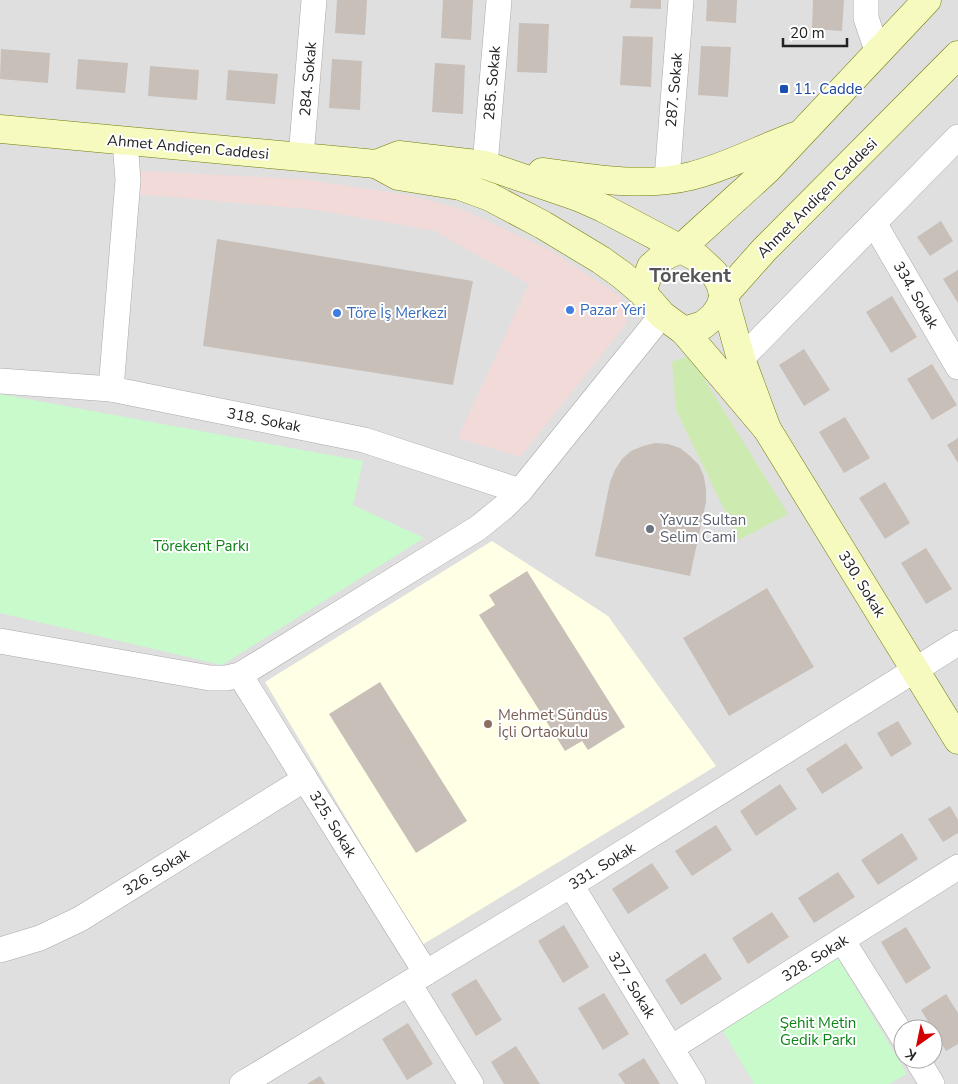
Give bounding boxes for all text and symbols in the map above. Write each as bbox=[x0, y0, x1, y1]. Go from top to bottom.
scale bar bbox=[783, 15, 847, 47]
text: 20 m bbox=[790, 23, 825, 43]
street label: 284. Sokak bbox=[295, 40, 321, 117]
street label: 285. Sokak bbox=[479, 44, 505, 121]
street label: 287. Sokak bbox=[661, 51, 687, 128]
place label: 11. Cadde bbox=[794, 79, 863, 99]
marker: 11. Cadde bbox=[778, 83, 790, 95]
street label: Ahmet Andiçen Caddesi bbox=[106, 130, 270, 164]
street label: Ahmet Andiçen Caddesi bbox=[753, 134, 881, 262]
street label: 334. Sokak bbox=[889, 258, 944, 333]
district label: Törekent bbox=[649, 262, 731, 289]
place label: Pazar Yeri bbox=[580, 300, 646, 320]
place label: Töre İş Merkezi bbox=[347, 303, 447, 323]
marker: Pazar Yeri bbox=[564, 304, 576, 316]
marker: Töre İş Merkezi bbox=[331, 307, 343, 319]
street label: 318. Sokak bbox=[225, 403, 303, 437]
place label: Yavuz Sultan Selim Cami bbox=[659, 510, 746, 547]
marker: Yavuz Sultan Selim Cami bbox=[644, 523, 656, 535]
park label: Törekent Parkı bbox=[153, 536, 249, 556]
street label: 330. Sokak bbox=[834, 547, 891, 621]
place label: Mehmet Sündüs İçli Ortaokulu bbox=[498, 705, 608, 742]
marker: Mehmet Sündüs İçli Ortaokulu bbox=[482, 718, 494, 730]
street label: 325. Sokak bbox=[305, 787, 362, 861]
street label: 331. Sokak bbox=[565, 837, 639, 894]
street label: 326. Sokak bbox=[119, 843, 193, 900]
street label: 328. Sokak bbox=[778, 929, 852, 986]
street label: 327. Sokak bbox=[604, 948, 661, 1022]
park label: Şehit Metin Gedik Parkı bbox=[780, 1013, 856, 1050]
north arrow bbox=[893, 1019, 943, 1069]
text: K bbox=[902, 1044, 920, 1065]

